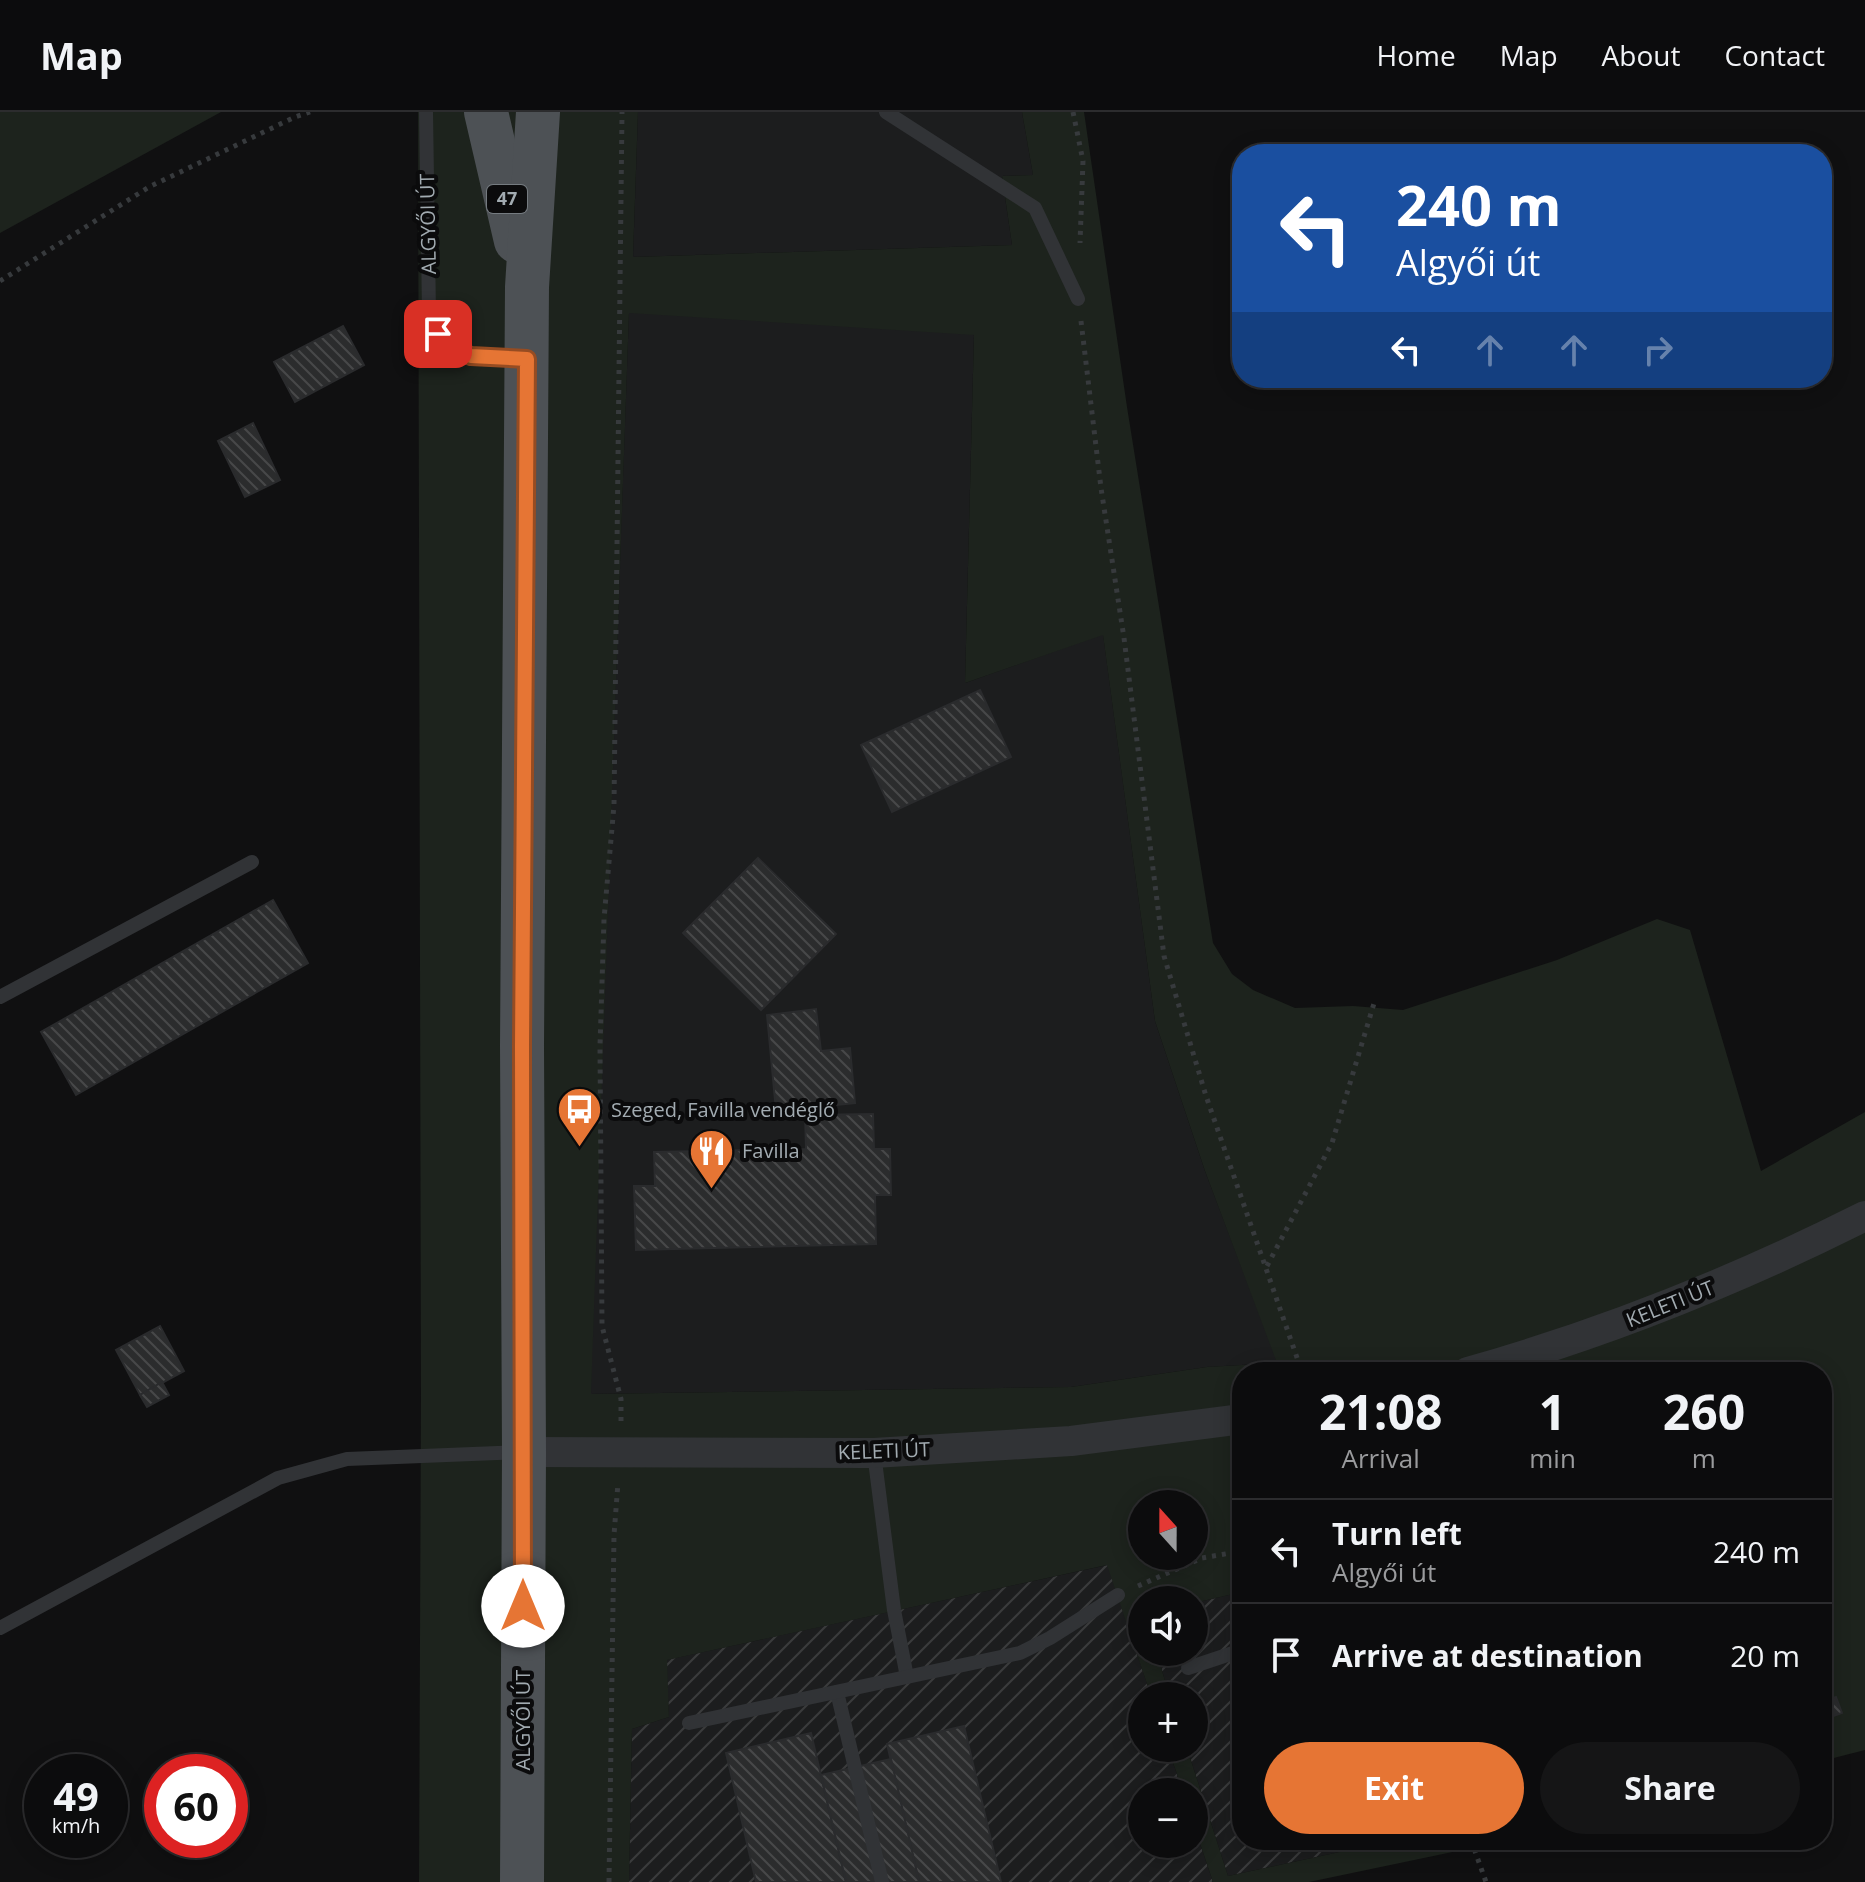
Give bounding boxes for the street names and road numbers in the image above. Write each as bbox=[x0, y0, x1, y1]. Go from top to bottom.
street label: ALGYŐI ÚT bbox=[413, 173, 442, 275]
road number: 47 bbox=[487, 185, 527, 213]
street label: KELETI ÚT bbox=[1622, 1274, 1718, 1333]
street label: KELETI ÚT bbox=[837, 1435, 931, 1466]
street label: ALGYŐI ÚT bbox=[509, 1670, 536, 1770]

